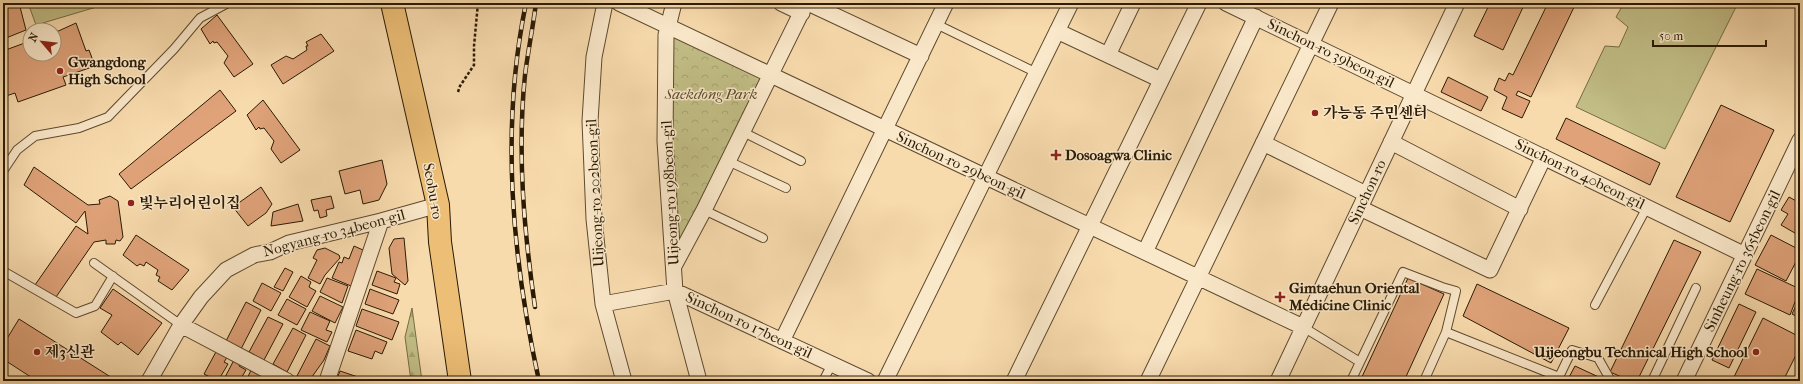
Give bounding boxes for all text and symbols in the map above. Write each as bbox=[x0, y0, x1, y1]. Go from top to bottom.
street label: Sinchon-ro 39beon-gil bbox=[1265, 14, 1397, 92]
north arrow bbox=[22, 22, 62, 62]
scale bar bbox=[1653, 22, 1766, 48]
text: 50 m bbox=[1659, 29, 1683, 43]
text: N bbox=[26, 30, 42, 44]
place label: Gwangdong High School bbox=[68, 53, 147, 88]
marker: Gwangdong High School bbox=[55, 66, 65, 76]
park label: Saekdong Park bbox=[664, 85, 757, 103]
place label: 가능동 주민센터 bbox=[1323, 104, 1428, 122]
marker: 가능동 주민센터 bbox=[1310, 108, 1320, 118]
street label: Uijeong-ro 202beon-gil bbox=[582, 119, 608, 267]
street label: Uijeong-ro 198beon-gil bbox=[657, 120, 683, 266]
street label: Sinchon-ro 29beon-gil bbox=[894, 127, 1028, 203]
street label: Sinchon-ro 40beon-gil bbox=[1512, 135, 1648, 213]
place label: Dosoagwa Clinic bbox=[1065, 146, 1172, 164]
marker: Dosoagwa Clinic bbox=[1050, 149, 1062, 161]
street label: Sinchon-ro bbox=[1344, 156, 1390, 227]
street label: Seobu-ro bbox=[419, 161, 447, 221]
street label: Sinheung-ro 365beon-gil bbox=[1700, 187, 1784, 335]
place label: 빛누리어린이집 bbox=[139, 194, 240, 212]
marker: 빛누리어린이집 bbox=[126, 198, 136, 208]
street label: Nogyang-ro 34beon-gil bbox=[261, 205, 407, 261]
place label: Gimtaehun Oriental Medicine Clinic bbox=[1288, 279, 1421, 314]
street label: Sinchon-ro 17beon-gil bbox=[683, 288, 815, 362]
marker: Gimtaehun Oriental Medicine Clinic bbox=[1274, 291, 1286, 303]
place label: 제3신관 bbox=[45, 343, 95, 361]
place label: Uijeongbu Technical High School bbox=[1533, 343, 1749, 361]
marker: 제3신관 bbox=[32, 347, 42, 357]
marker: Uijeongbu Technical High School bbox=[1751, 347, 1761, 357]

